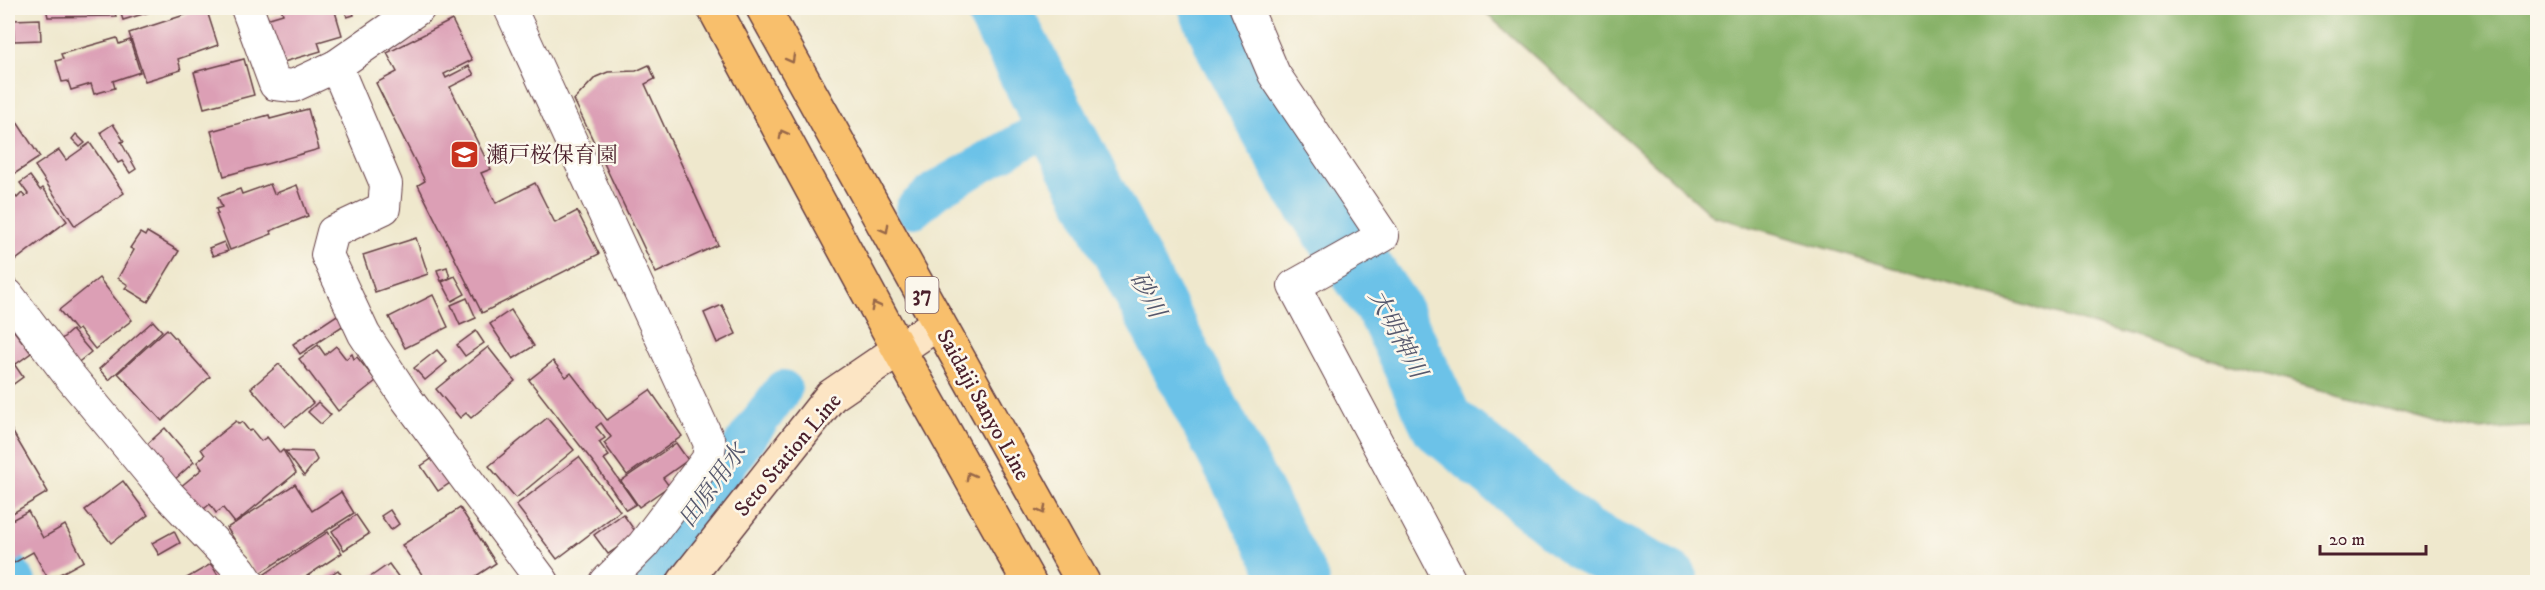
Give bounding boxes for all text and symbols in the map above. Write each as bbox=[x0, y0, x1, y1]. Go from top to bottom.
one-way arrow bbox=[784, 52, 795, 63]
one-way arrow bbox=[779, 130, 790, 140]
school or university icon: 瀬戸桜保育園 bbox=[449, 139, 481, 171]
place label: 瀬戸桜保育園 bbox=[486, 142, 618, 169]
one-way arrow bbox=[878, 223, 889, 233]
water label: 砂川 bbox=[1122, 267, 1173, 326]
road number: 37 bbox=[906, 277, 938, 313]
water label: 大明神川 bbox=[1361, 285, 1434, 386]
one-way arrow bbox=[871, 301, 882, 312]
street label: Saidaiji Sanyo Line bbox=[930, 325, 1036, 485]
street label: Seto Station Line bbox=[729, 388, 847, 522]
water label: 田原用水 bbox=[673, 437, 755, 534]
one-way arrow bbox=[966, 472, 977, 483]
one-way arrow bbox=[1035, 503, 1046, 514]
scale bar bbox=[2320, 518, 2426, 556]
text: 20 m bbox=[2329, 529, 2365, 551]

